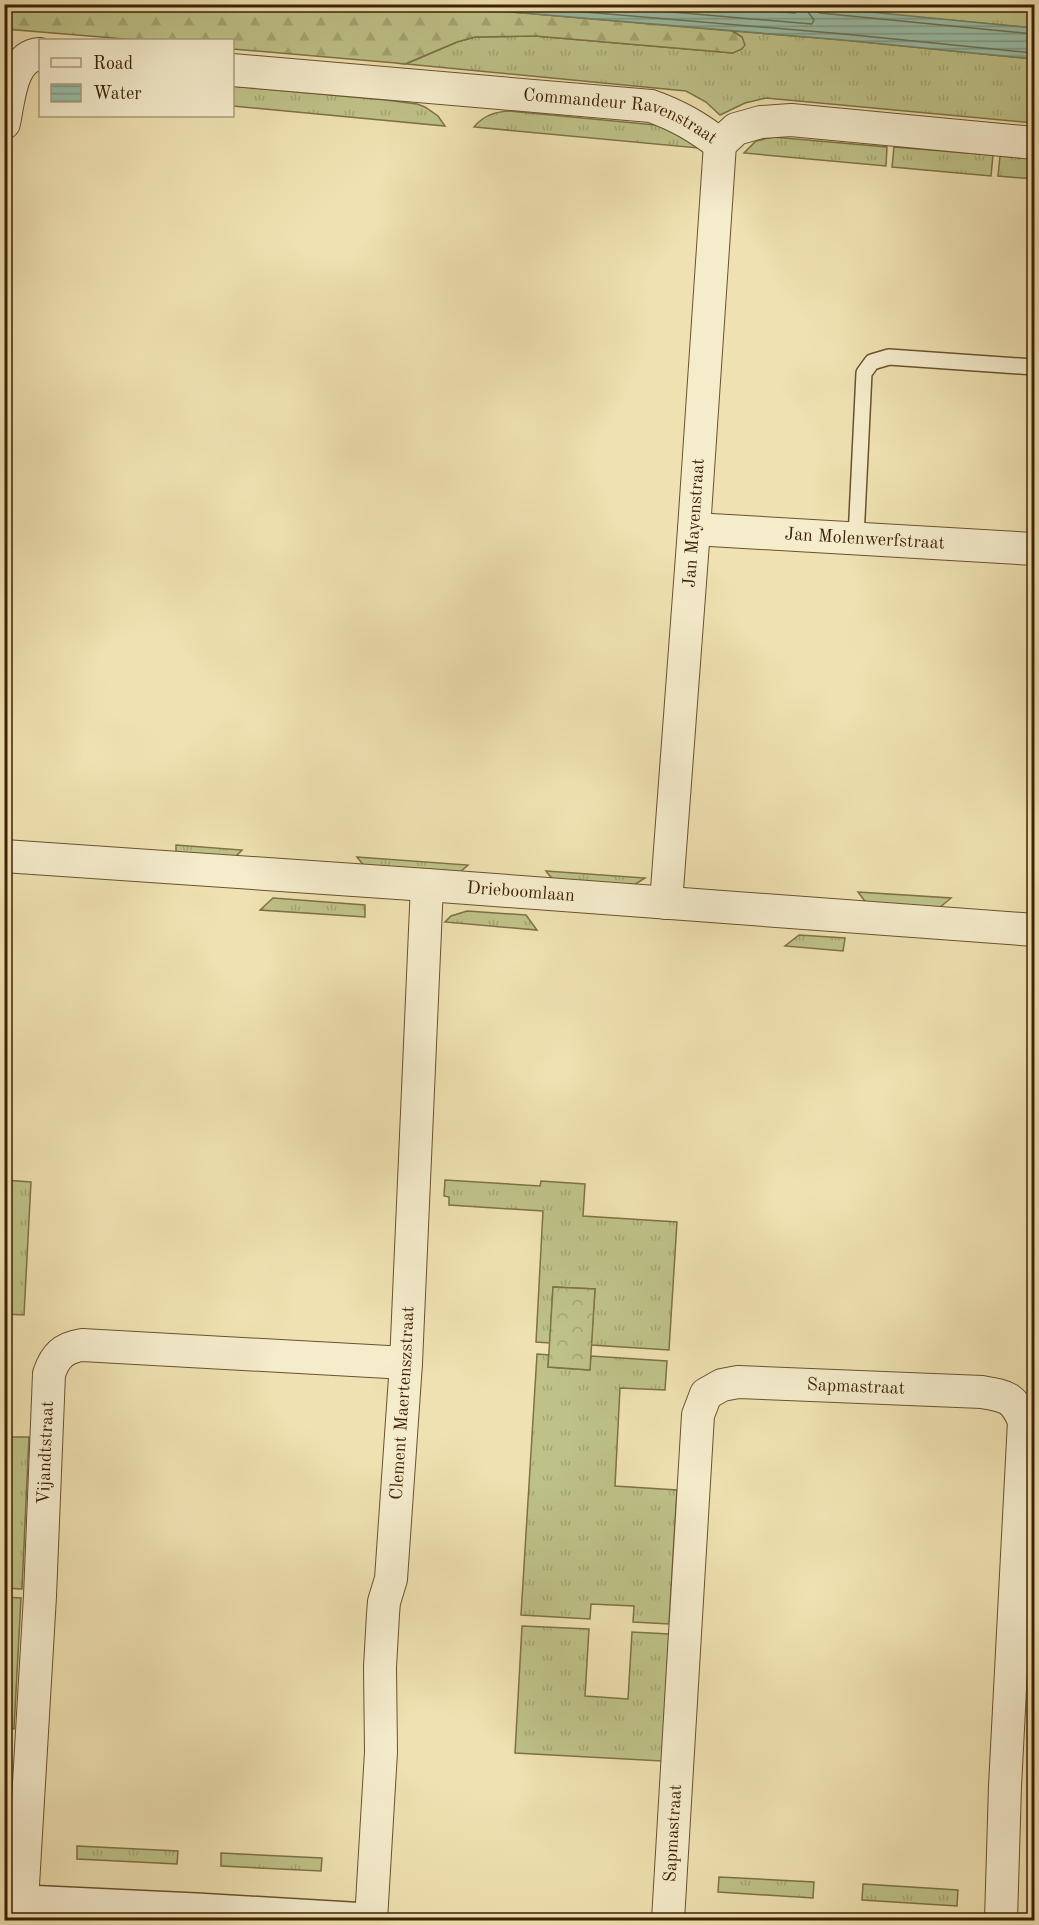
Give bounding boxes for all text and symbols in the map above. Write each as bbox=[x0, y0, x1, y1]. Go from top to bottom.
legend bbox=[39, 39, 234, 117]
text: Road bbox=[93, 55, 133, 73]
text: Water bbox=[93, 85, 142, 103]
street label: Commandeur Ravenstraat bbox=[522, 86, 720, 148]
street label: Jan Mayenstraat bbox=[681, 458, 708, 588]
street label: Jan Molenwerfstraat bbox=[784, 525, 945, 553]
street label: Drieboomlaan bbox=[466, 879, 576, 905]
street label: Clement Maertenszstraat bbox=[388, 1306, 417, 1500]
street label: Sapmastraat bbox=[806, 1376, 905, 1398]
street label: Vijandtstraat bbox=[35, 1400, 57, 1505]
street label: Sapmastraat bbox=[661, 1784, 685, 1883]

